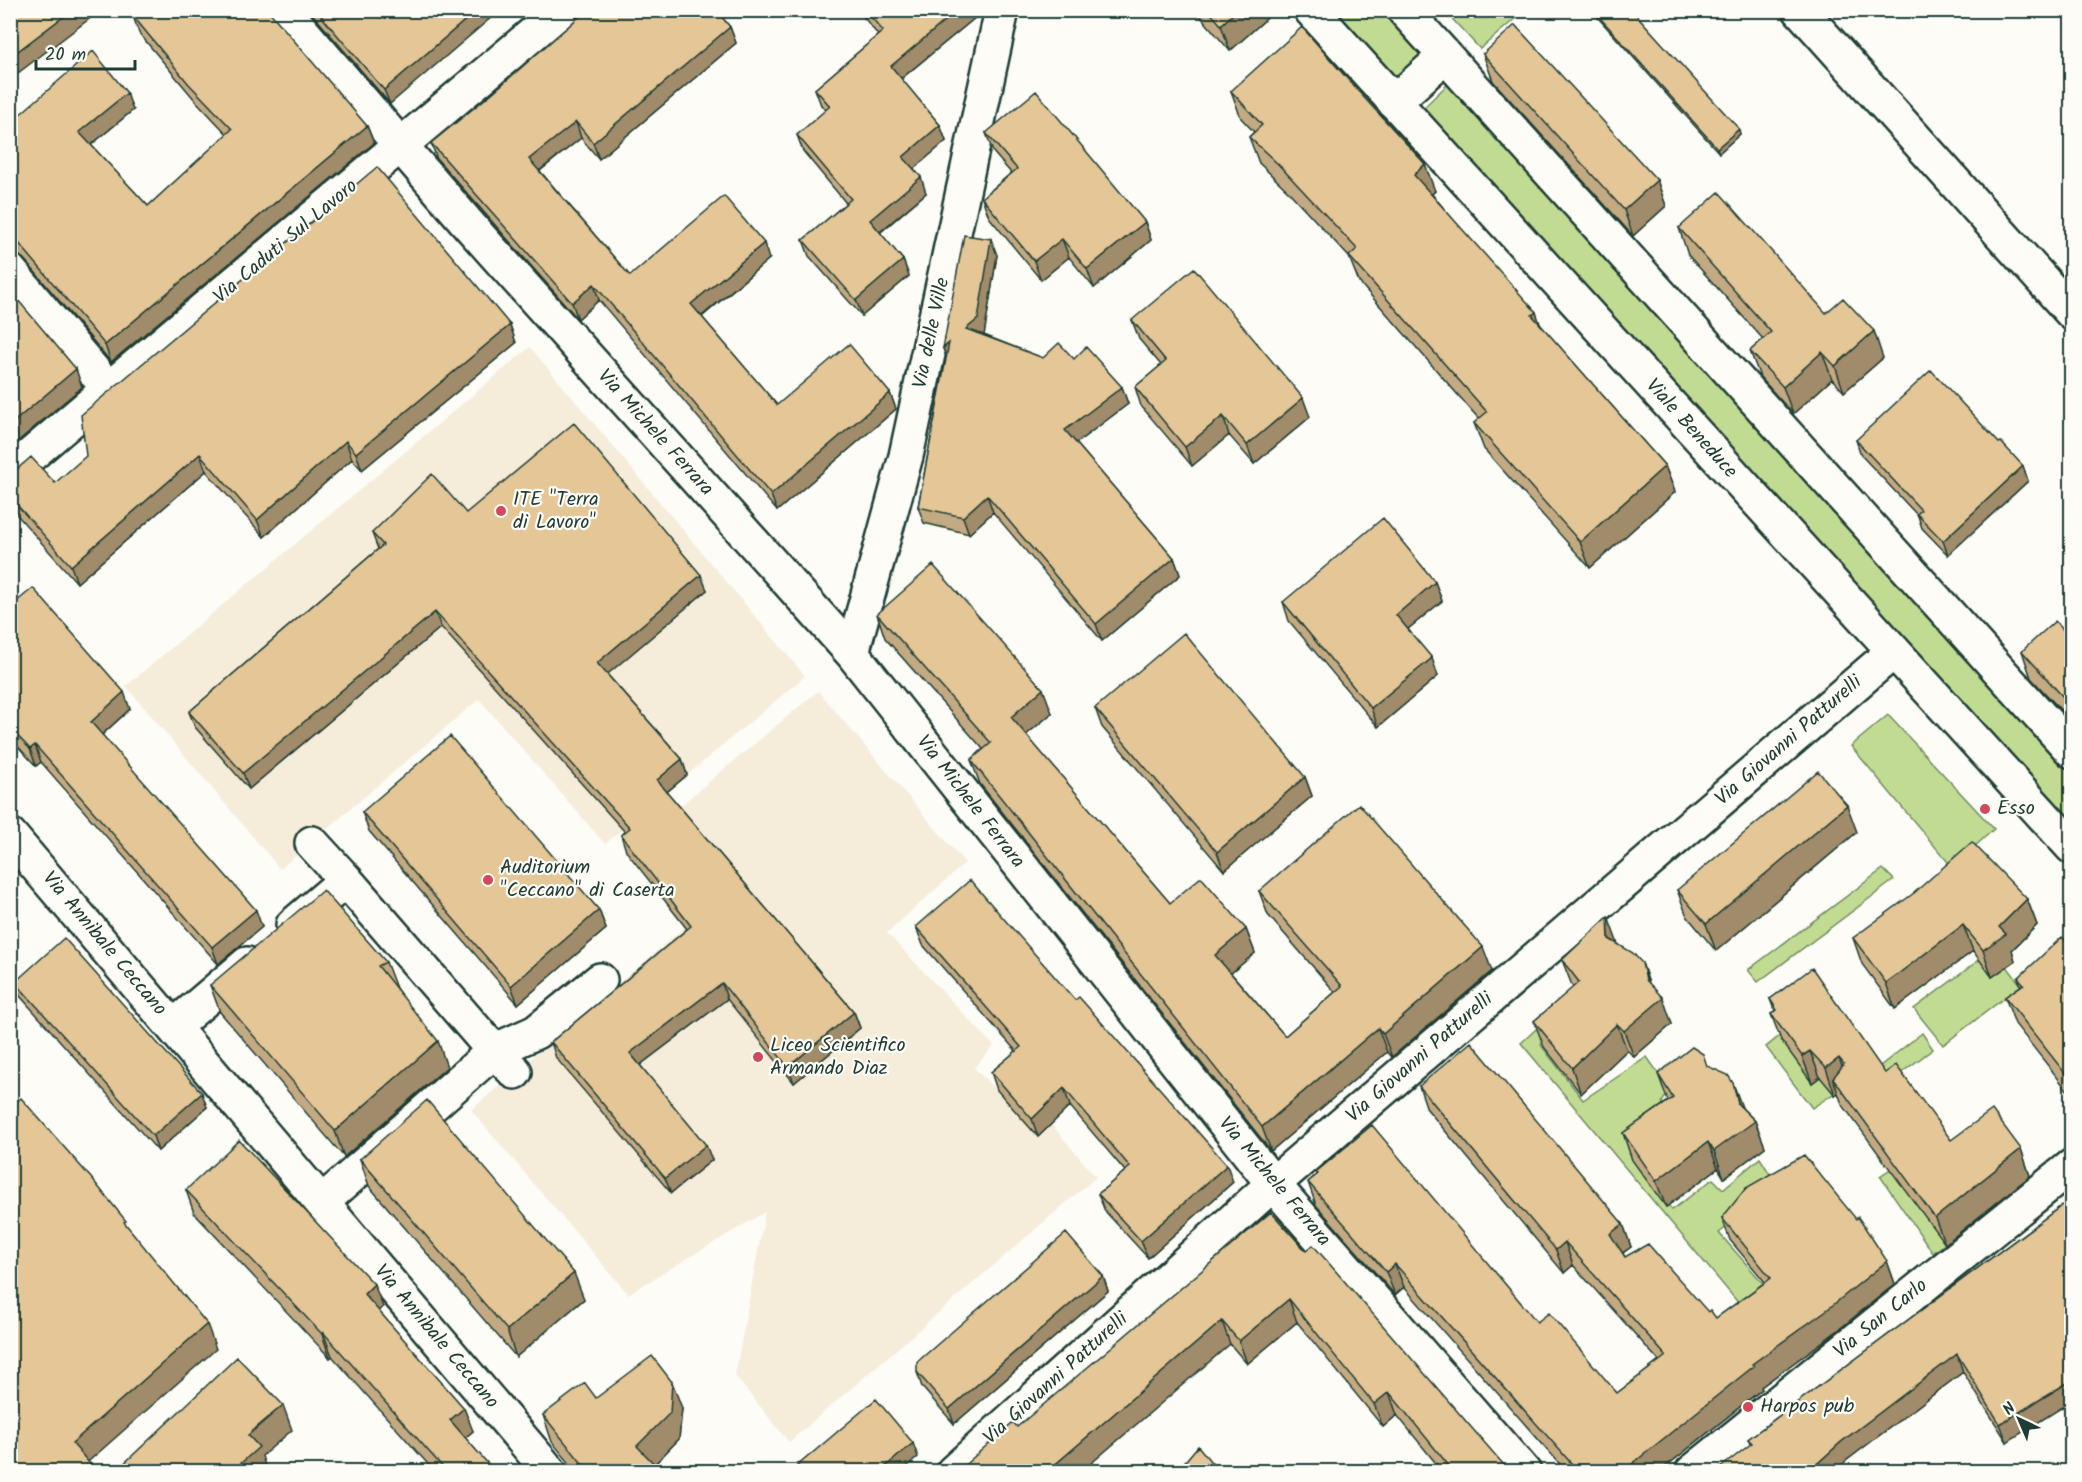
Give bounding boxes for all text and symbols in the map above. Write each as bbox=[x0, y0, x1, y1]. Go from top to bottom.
scale bar bbox=[36, 33, 135, 71]
text: 20 m bbox=[45, 41, 86, 70]
street label: Via Caduti Sul Lavoro bbox=[206, 172, 366, 312]
street label: Via delle Ville bbox=[905, 274, 959, 392]
street label: Via Michele Ferrara bbox=[589, 362, 721, 504]
street label: Viale Beneduce bbox=[1637, 372, 1745, 486]
place label: ITE "Terra di Lavoro" bbox=[513, 484, 599, 539]
marker: ITE "Terra di Lavoro" bbox=[494, 504, 508, 518]
street label: Via Giovanni Patturelli bbox=[1708, 667, 1871, 814]
street label: Via Michele Ferrara bbox=[908, 728, 1032, 876]
place label: Esso bbox=[1997, 793, 2035, 825]
marker: Esso bbox=[1978, 802, 1992, 816]
place label: Auditorium "Ceccano" di Caserta bbox=[500, 852, 675, 907]
street label: Via Annibale Ceccano bbox=[34, 864, 174, 1024]
marker: Auditorium "Ceccano" di Caserta bbox=[481, 873, 495, 887]
street label: Via Giovanni Patturelli bbox=[1339, 984, 1502, 1131]
place label: Liceo Scientifico Armando Diaz bbox=[770, 1030, 906, 1085]
marker: Liceo Scientifico Armando Diaz bbox=[751, 1050, 765, 1064]
street label: Via Michele Ferrara bbox=[1210, 1110, 1338, 1254]
street label: Via Annibale Ceccano bbox=[366, 1257, 506, 1417]
street label: Via San Carlo bbox=[1827, 1271, 1935, 1367]
street label: Via Giovanni Patturelli bbox=[976, 1304, 1137, 1453]
north arrow bbox=[1989, 1389, 2049, 1449]
place label: Harpos pub bbox=[1760, 1391, 1855, 1423]
text: N bbox=[1997, 1397, 2022, 1422]
marker: Harpos pub bbox=[1741, 1400, 1755, 1414]

